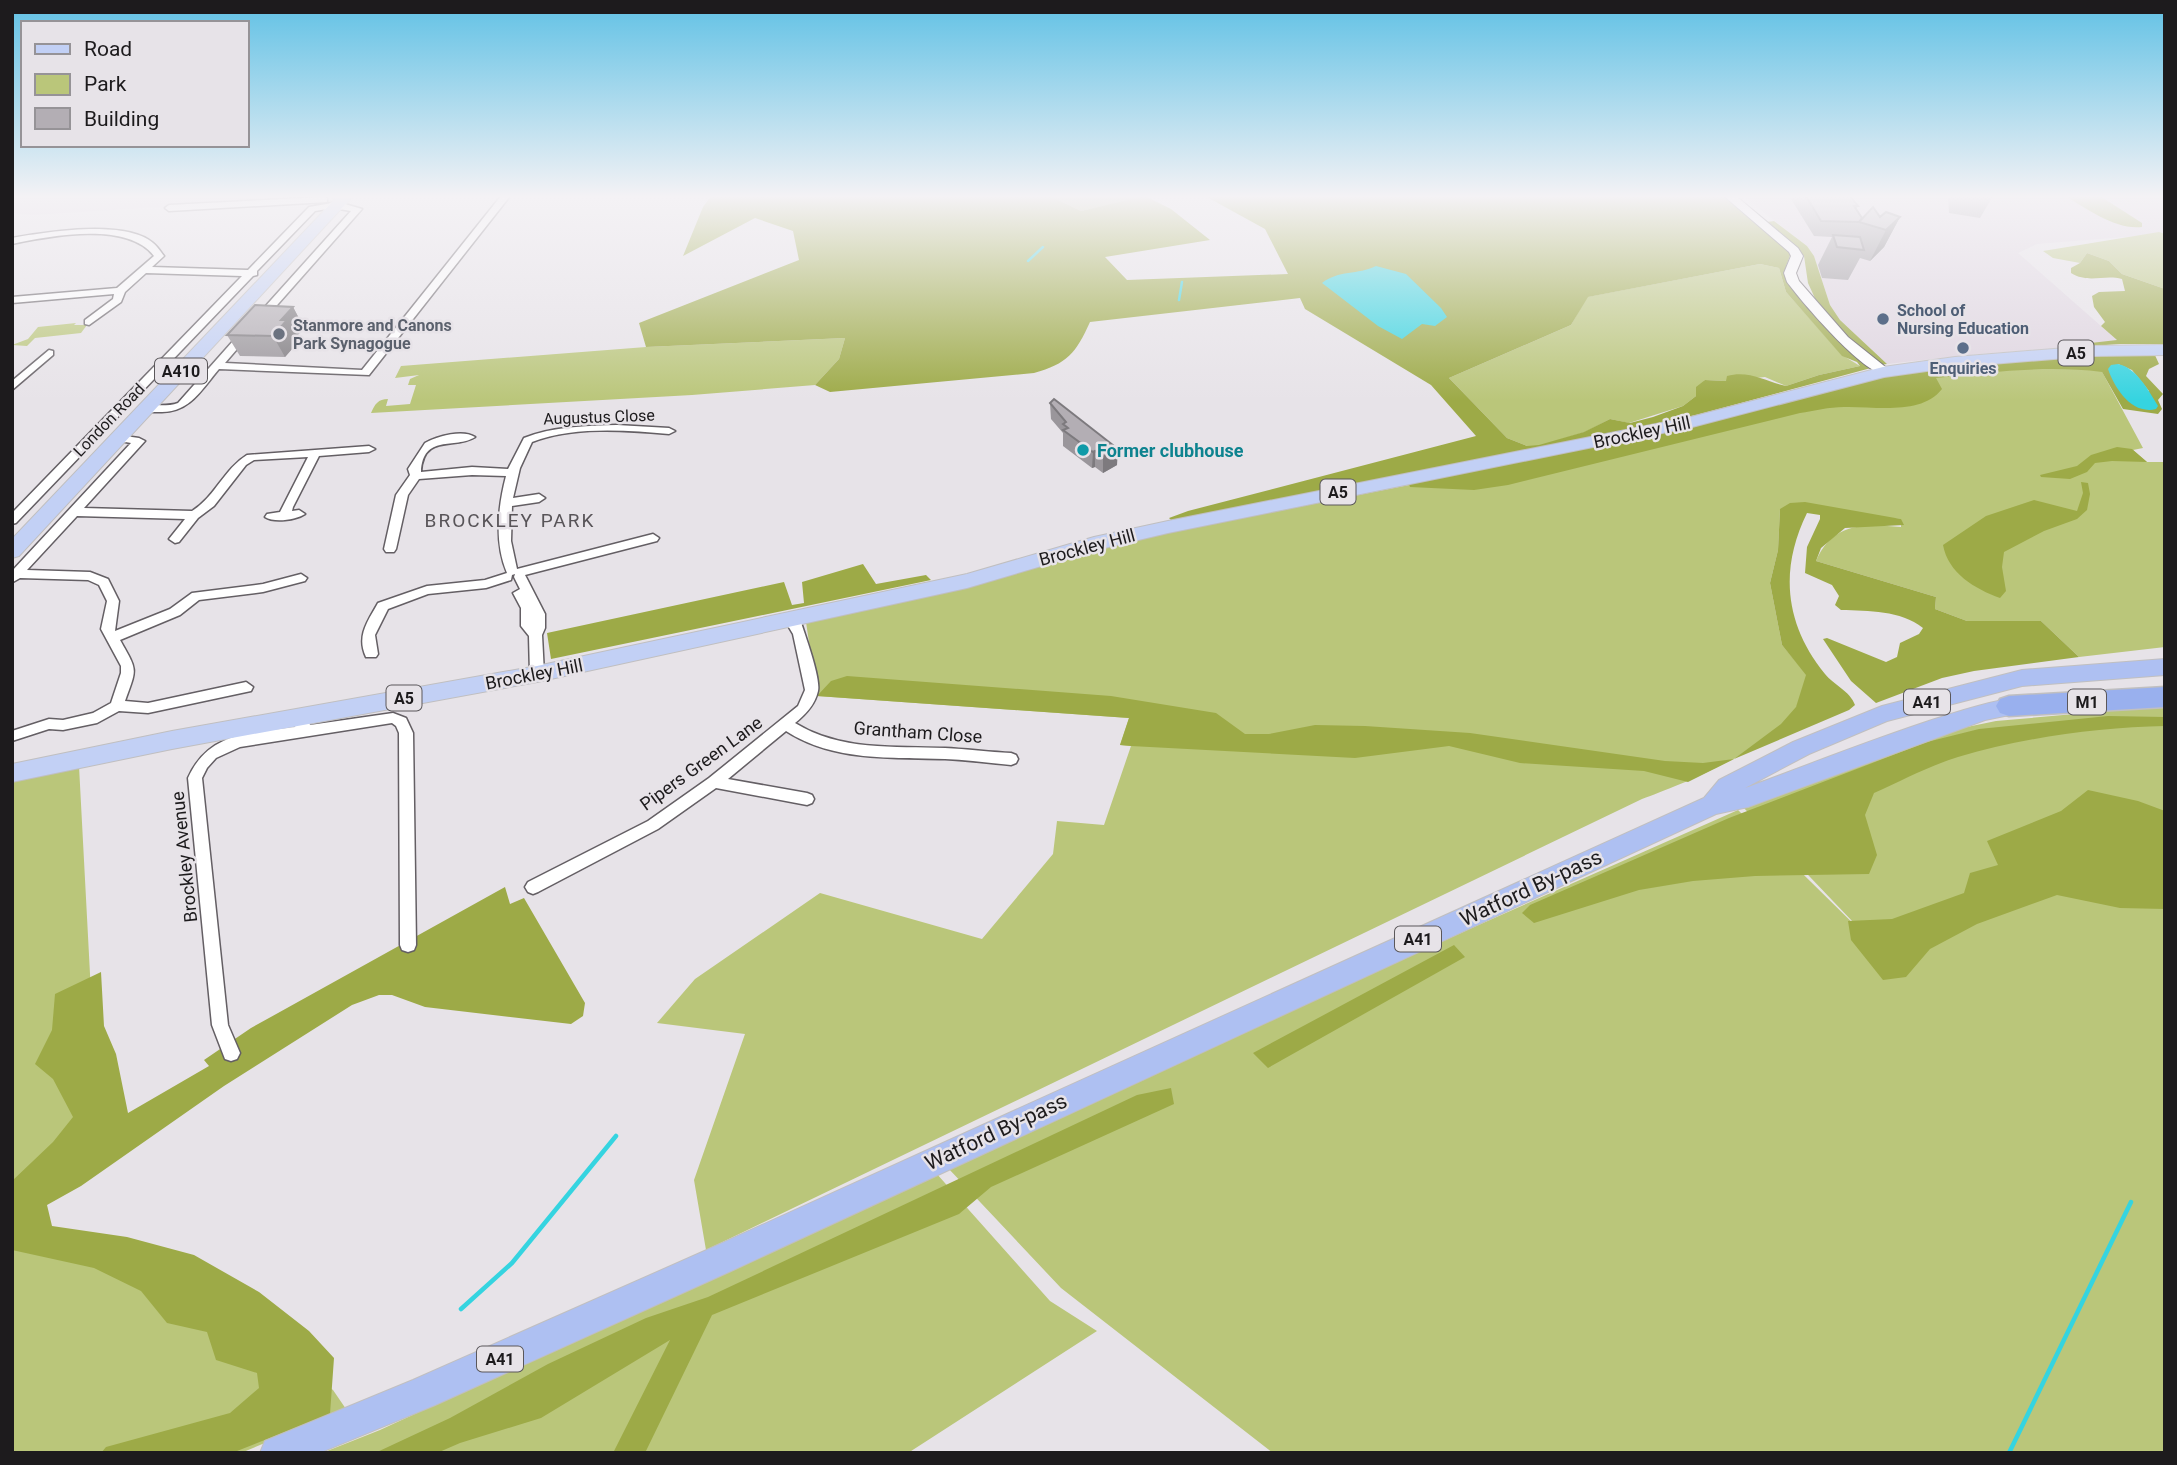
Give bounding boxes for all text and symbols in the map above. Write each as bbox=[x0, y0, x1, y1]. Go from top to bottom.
legend bbox=[21, 21, 248, 147]
text: Road bbox=[84, 37, 132, 61]
text: Park bbox=[84, 72, 127, 96]
text: Building bbox=[84, 107, 159, 131]
place label: School of Nursing Education bbox=[1897, 301, 2029, 338]
marker: School of Nursing Education bbox=[1875, 311, 1891, 327]
place label: Stanmore and Canons Park Synagogue bbox=[293, 316, 452, 353]
marker: Stanmore and Canons Park Synagogue bbox=[271, 326, 287, 342]
marker: Enquiries bbox=[1955, 340, 1971, 356]
road number: A5 bbox=[2058, 340, 2094, 366]
road number: A410 bbox=[155, 358, 207, 384]
place label: Enquiries bbox=[1929, 359, 1997, 378]
street label: London Road bbox=[69, 380, 149, 460]
street label: Augustus Close bbox=[543, 406, 655, 428]
street label: Brockley Hill bbox=[1592, 411, 1692, 453]
place label: Former clubhouse bbox=[1097, 440, 1244, 461]
marker: Former clubhouse bbox=[1075, 442, 1091, 458]
road number: A5 bbox=[1320, 480, 1356, 505]
district label: BROCKLEY PARK bbox=[425, 509, 595, 532]
street label: Brockley Hill bbox=[1037, 524, 1137, 570]
street label: Brockley Hill bbox=[484, 654, 584, 694]
road number: A5 bbox=[386, 685, 422, 710]
road number: A41 bbox=[1904, 690, 1950, 715]
road number: M1 bbox=[2068, 690, 2106, 715]
street label: Pipers Green Lane bbox=[636, 712, 766, 814]
street label: Grantham Close bbox=[853, 717, 983, 747]
street label: Brockley Avenue bbox=[167, 790, 201, 924]
street label: Watford By-pass bbox=[1456, 845, 1606, 931]
road number: A41 bbox=[1395, 926, 1441, 951]
street label: Watford By-pass bbox=[921, 1089, 1071, 1175]
road number: A41 bbox=[477, 1346, 523, 1372]

